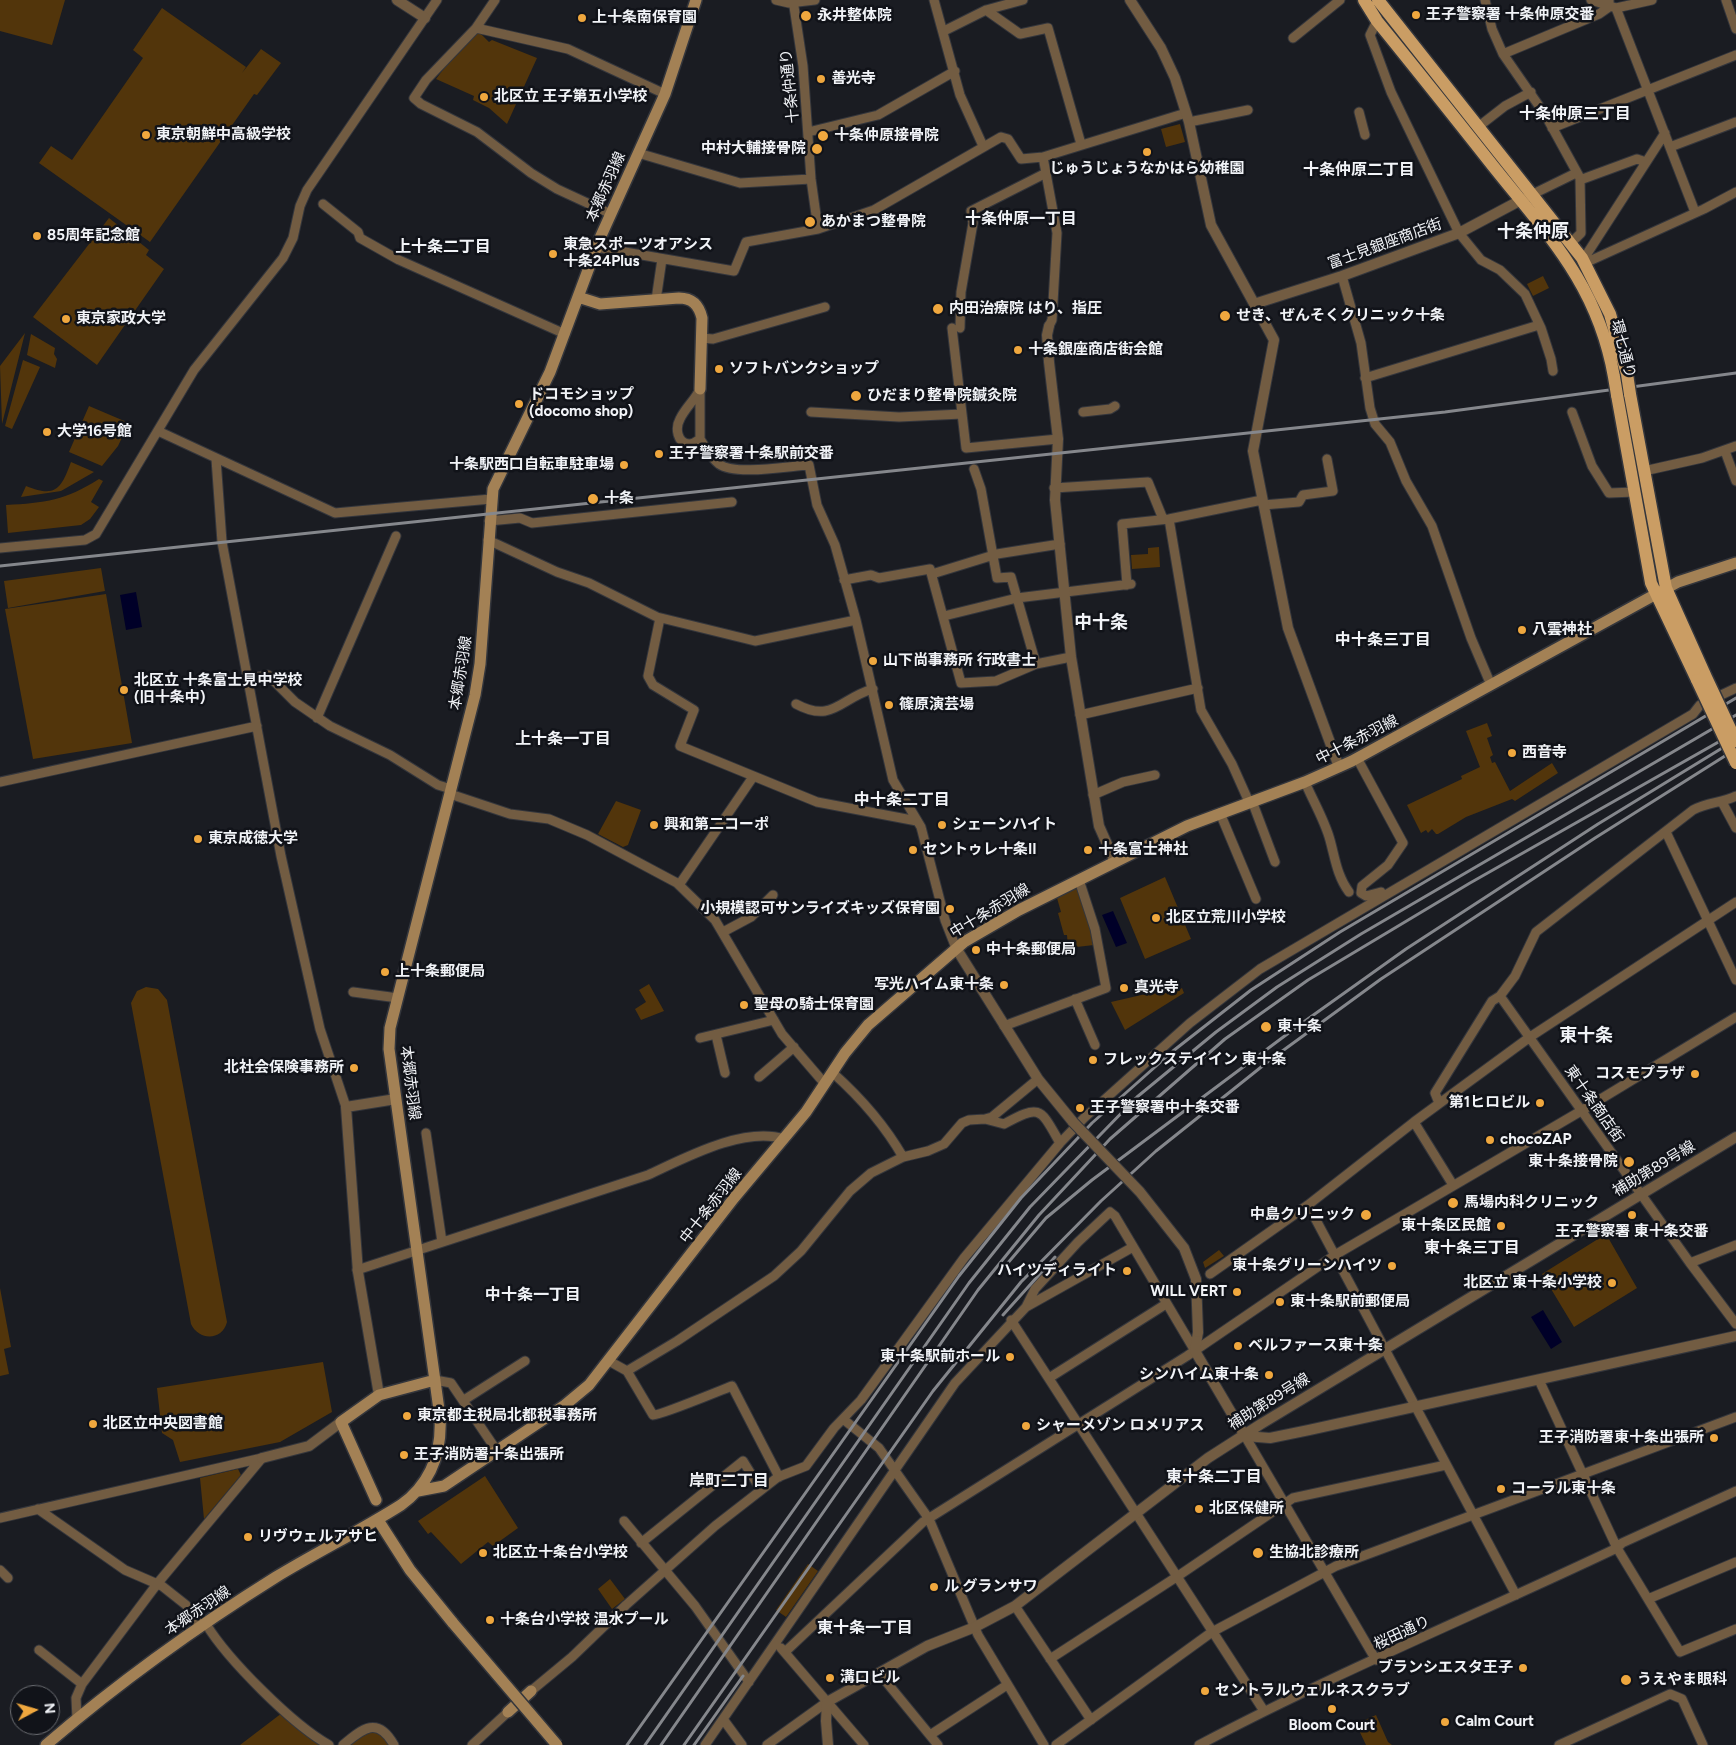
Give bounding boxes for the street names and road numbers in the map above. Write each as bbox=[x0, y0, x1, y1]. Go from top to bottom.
street label: 十条仲通り bbox=[777, 48, 803, 124]
street label: 本郷赤羽線 bbox=[583, 149, 629, 225]
street label: 富士見銀座商店街 bbox=[1326, 215, 1444, 273]
street label: 環七通り bbox=[1607, 318, 1639, 380]
street label: 本郷赤羽線 bbox=[446, 635, 476, 711]
street label: 中十条赤羽線 bbox=[1313, 712, 1401, 768]
street label: 中十条赤羽線 bbox=[947, 880, 1033, 942]
street label: 本郷赤羽線 bbox=[396, 1045, 424, 1121]
street label: 東十条商店街 bbox=[1561, 1062, 1627, 1146]
street label: 補助第89号線 bbox=[1610, 1137, 1698, 1201]
street label: 中十条赤羽線 bbox=[676, 1165, 746, 1247]
street label: 補助第89号線 bbox=[1225, 1370, 1313, 1434]
street label: 本郷赤羽線 bbox=[162, 1583, 234, 1639]
street label: 桜田通り bbox=[1371, 1612, 1433, 1654]

